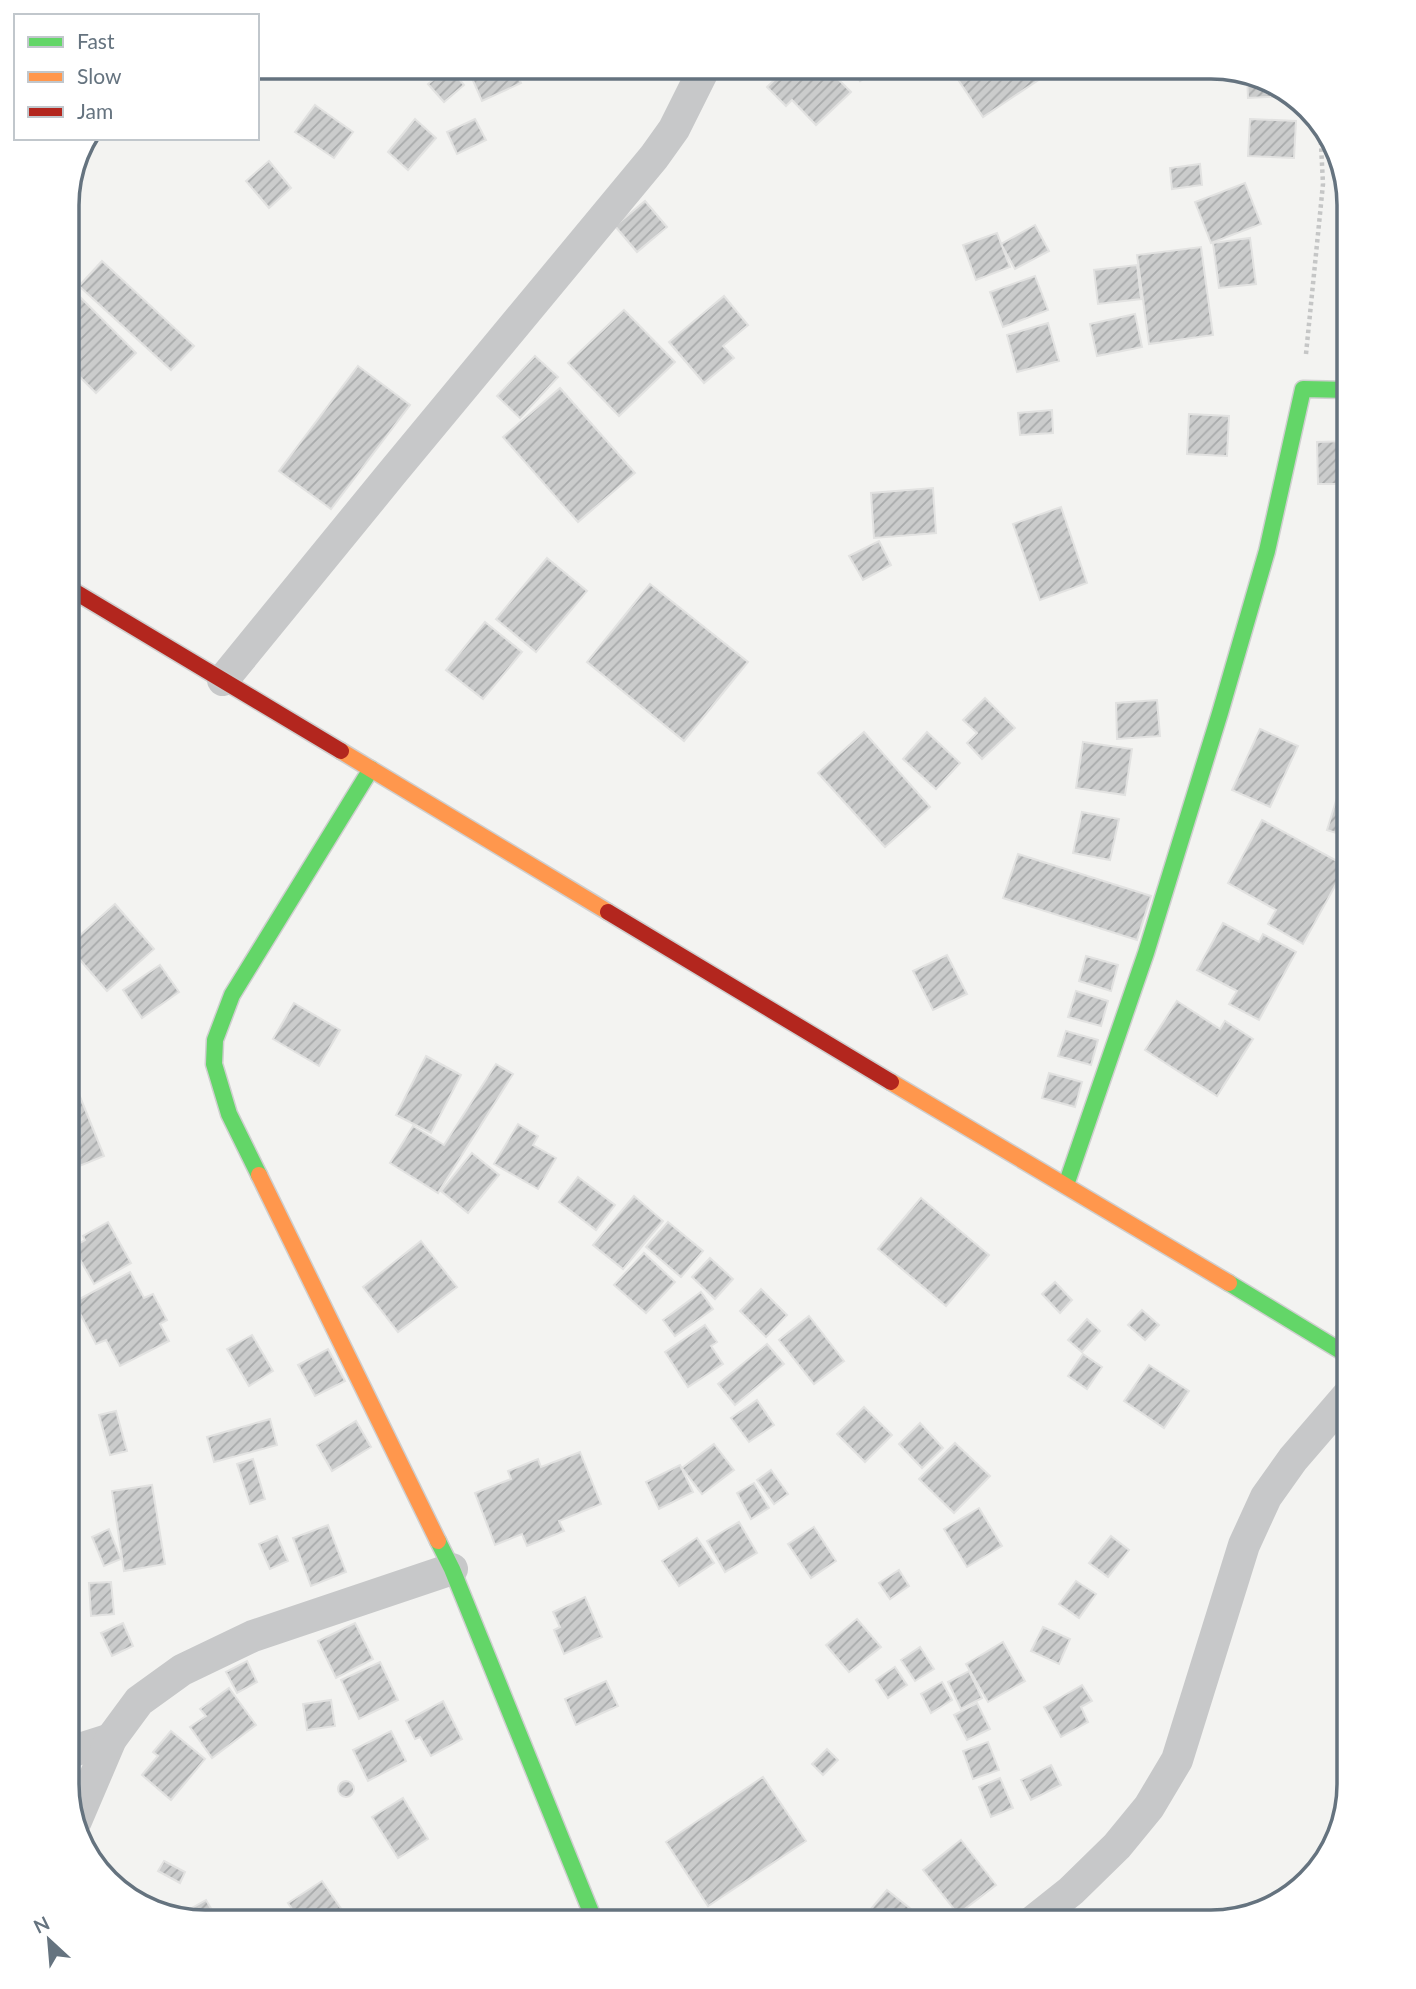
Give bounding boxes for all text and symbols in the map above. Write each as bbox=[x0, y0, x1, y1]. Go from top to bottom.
legend bbox=[14, 14, 259, 140]
text: Fast bbox=[77, 28, 115, 53]
text: Slow bbox=[77, 63, 122, 88]
text: Jam bbox=[77, 98, 113, 123]
north arrow bbox=[14, 1905, 84, 1975]
text: N bbox=[30, 1911, 53, 1938]

